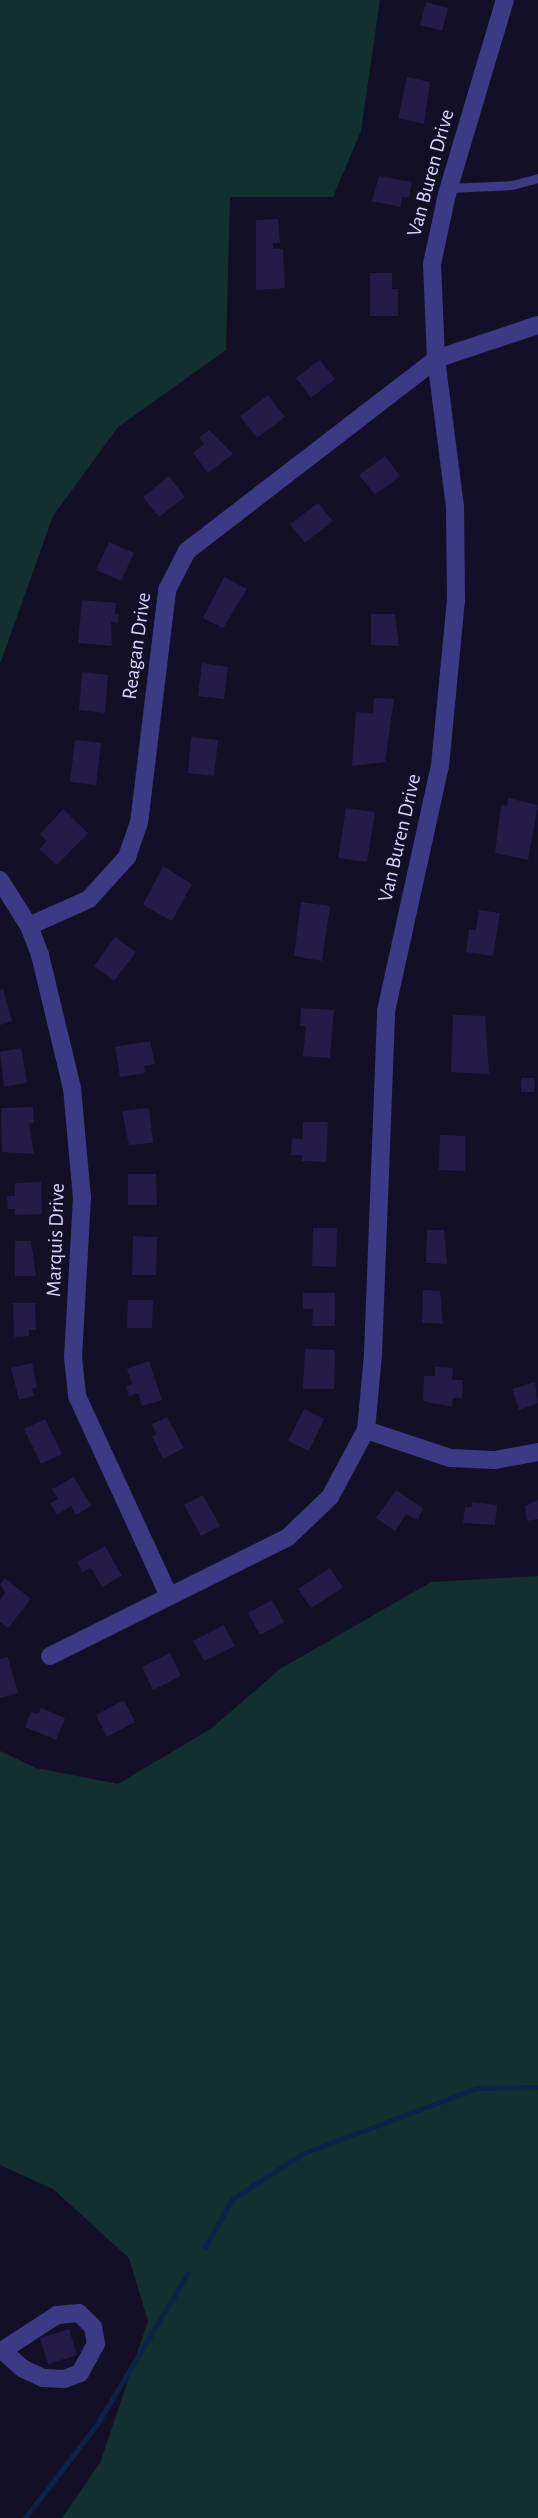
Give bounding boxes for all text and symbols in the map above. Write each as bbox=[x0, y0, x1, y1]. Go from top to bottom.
street label: Van Buren Drive bbox=[402, 107, 460, 239]
street label: Reagan Drive bbox=[117, 591, 157, 701]
street label: Van Buren Drive bbox=[373, 771, 427, 905]
street label: Marquis Drive bbox=[41, 1183, 71, 1297]

